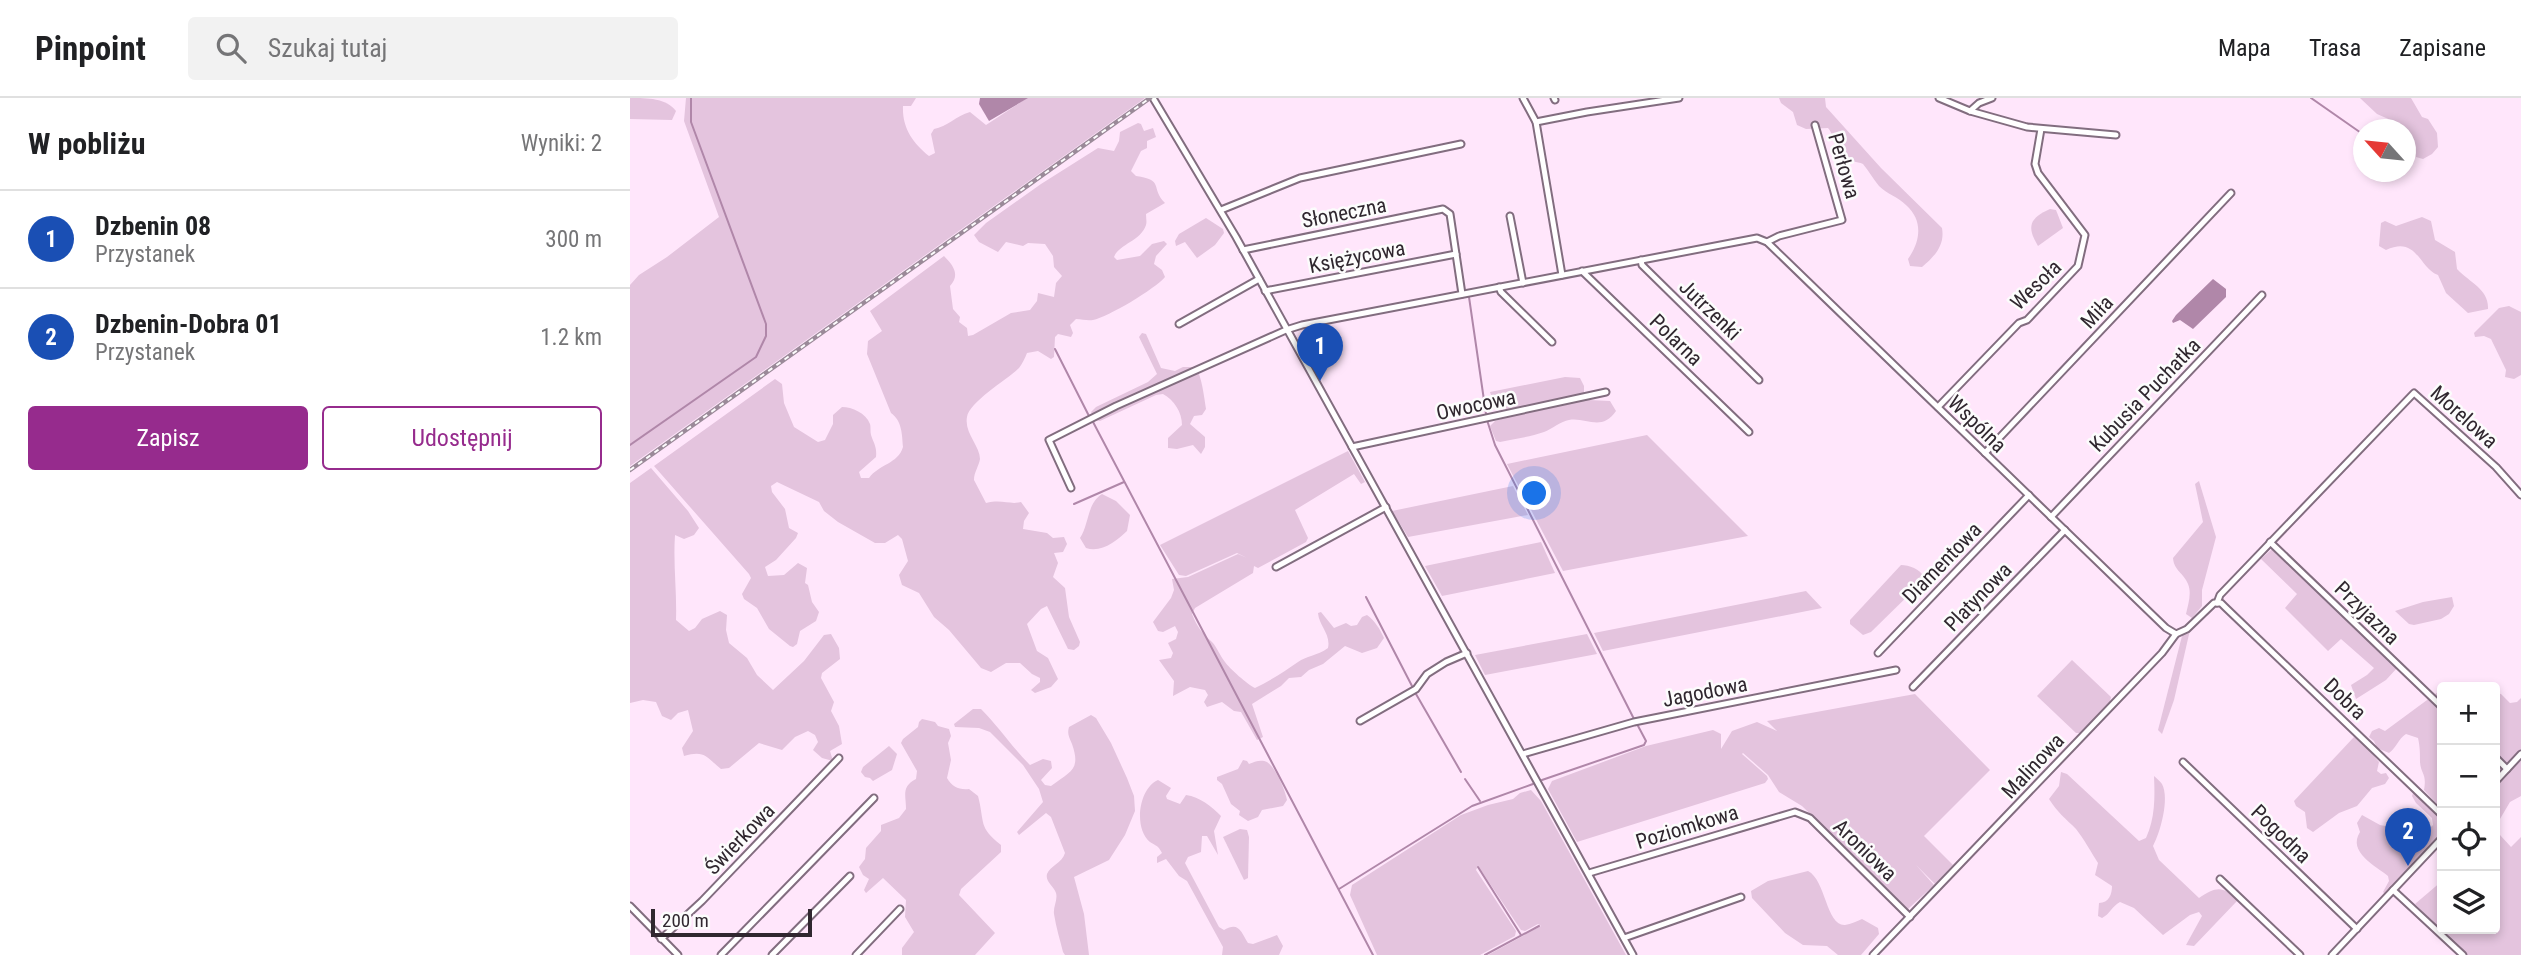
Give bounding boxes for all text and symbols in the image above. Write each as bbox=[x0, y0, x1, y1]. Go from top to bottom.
search box bbox=[188, 17, 678, 80]
text: Pinpoint bbox=[35, 29, 146, 68]
icon: search bbox=[212, 29, 250, 67]
text: Szukaj tutaj bbox=[268, 33, 387, 63]
text: Mapa bbox=[2218, 34, 2271, 62]
text: Trasa bbox=[2309, 34, 2361, 62]
text: Zapisane bbox=[2399, 34, 2486, 62]
north arrow bbox=[2353, 119, 2416, 182]
text: W pobliżu bbox=[28, 126, 145, 161]
text: Wyniki: 2 bbox=[521, 130, 602, 157]
street label: Perłowa bbox=[1823, 130, 1865, 202]
street label: Słoneczna bbox=[1300, 193, 1388, 233]
text: Dzbenin 08 bbox=[95, 211, 211, 241]
text: 1 bbox=[45, 226, 57, 253]
text: 300 m bbox=[545, 226, 602, 253]
street label: Księżycowa bbox=[1307, 236, 1407, 278]
text: Przystanek bbox=[95, 241, 195, 268]
street label: Wesoła bbox=[2006, 255, 2066, 315]
street label: Jutrzenki bbox=[1674, 275, 1746, 345]
street label: Miła bbox=[2076, 291, 2118, 333]
text: Dzbenin-Dobra 01 bbox=[95, 309, 282, 339]
street label: Polarna bbox=[1645, 309, 1707, 371]
pin: 1 bbox=[1297, 323, 1343, 381]
text: 2 bbox=[45, 324, 57, 351]
text: 1.2 km bbox=[540, 324, 602, 351]
street label: Kubusia Puchatka bbox=[2085, 333, 2205, 457]
text: Przystanek bbox=[95, 339, 195, 366]
street label: Morelowa bbox=[2426, 381, 2502, 453]
street label: Owocowa bbox=[1434, 385, 1518, 425]
street label: Wspólna bbox=[1943, 391, 2011, 457]
button: Zapisz bbox=[28, 406, 308, 470]
button: Udostępnij bbox=[322, 406, 602, 470]
your location bbox=[1517, 476, 1551, 510]
street label: Diamentowa bbox=[1898, 518, 1986, 608]
street label: Platynowa bbox=[1940, 558, 2016, 636]
street label: Przyjazna bbox=[2330, 577, 2404, 649]
street label: Jagodowa bbox=[1661, 672, 1749, 712]
street label: Dobra bbox=[2319, 673, 2371, 725]
map controls bbox=[2437, 682, 2500, 934]
button: + bbox=[2437, 682, 2500, 745]
street label: Malinowa bbox=[1997, 729, 2069, 803]
button: − bbox=[2437, 745, 2500, 808]
street label: Świerkowa bbox=[700, 799, 780, 879]
street label: Poziomkowa bbox=[1633, 800, 1741, 854]
street label: Pogodna bbox=[2246, 800, 2316, 868]
pin: 2 bbox=[2385, 808, 2431, 866]
button: locate bbox=[2437, 808, 2500, 871]
street label: Aroniowa bbox=[1829, 814, 1901, 886]
button: layers bbox=[2437, 871, 2500, 934]
scale bar bbox=[651, 906, 812, 938]
text: 200 m bbox=[662, 909, 709, 932]

